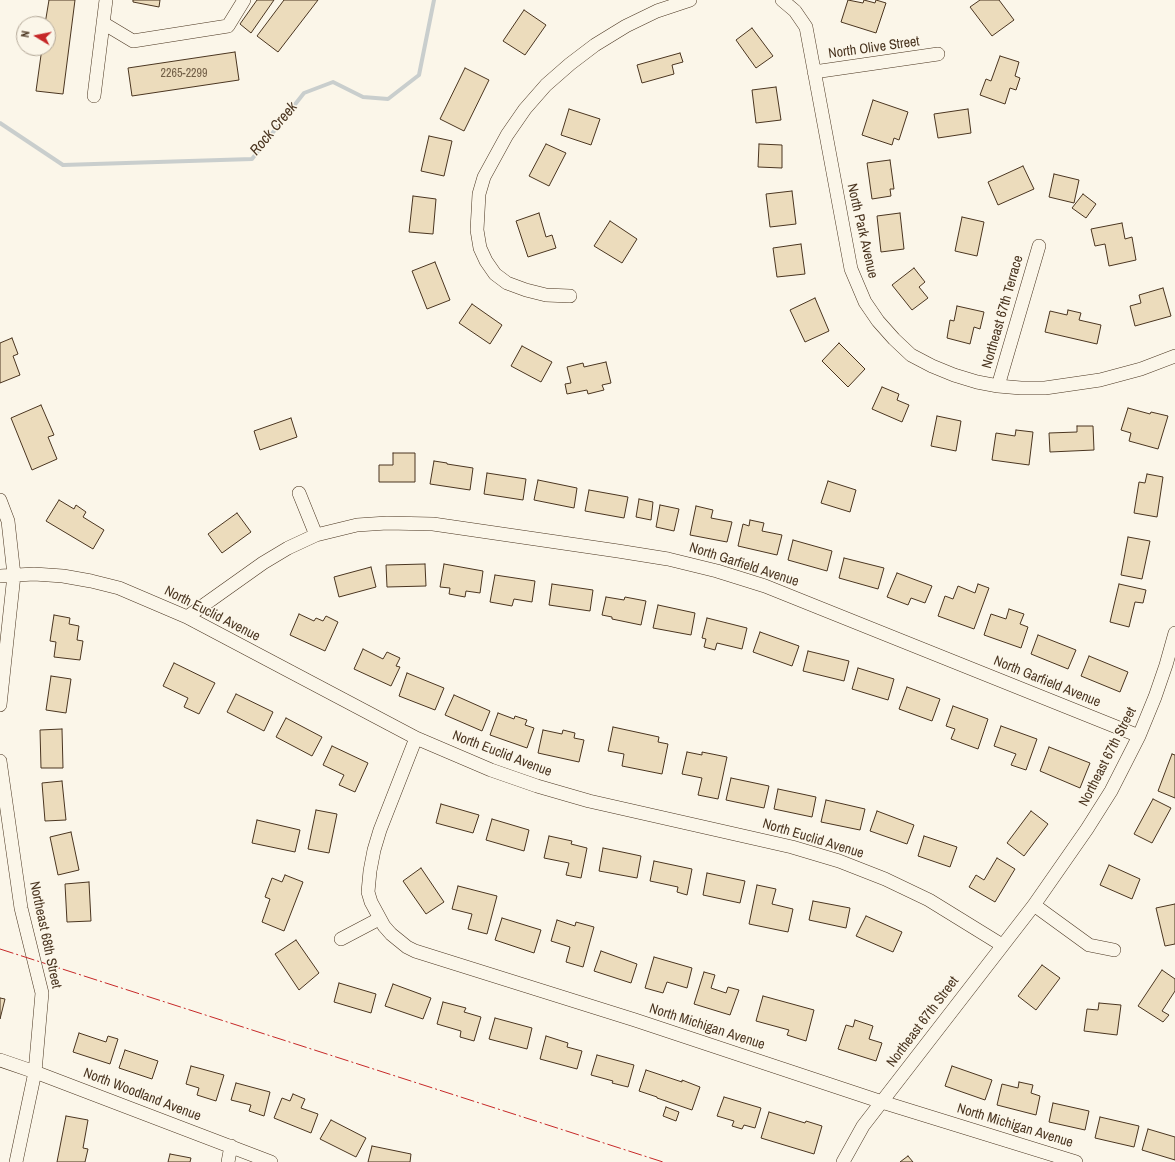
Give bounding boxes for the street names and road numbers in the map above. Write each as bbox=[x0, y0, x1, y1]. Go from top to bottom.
street label: North Olive Street bbox=[827, 33, 921, 63]
street label: North Park Avenue bbox=[843, 182, 881, 280]
street label: Northeast 67th Terrace bbox=[979, 254, 1027, 370]
street label: North Garfield Avenue bbox=[687, 539, 801, 591]
street label: North Euclid Avenue bbox=[161, 583, 263, 645]
street label: North Garfield Avenue bbox=[991, 653, 1103, 711]
street label: Northeast 67th Street bbox=[1076, 705, 1140, 809]
street label: North Euclid Avenue bbox=[450, 727, 554, 781]
street label: North Euclid Avenue bbox=[760, 816, 866, 862]
street label: Northeast 68th Street bbox=[25, 880, 65, 990]
street label: Northeast 67th Street bbox=[883, 973, 963, 1071]
street label: North Michigan Avenue bbox=[647, 1000, 767, 1054]
street label: North Woodland Avenue bbox=[81, 1065, 203, 1125]
street label: North Michigan Avenue bbox=[955, 1100, 1075, 1152]

